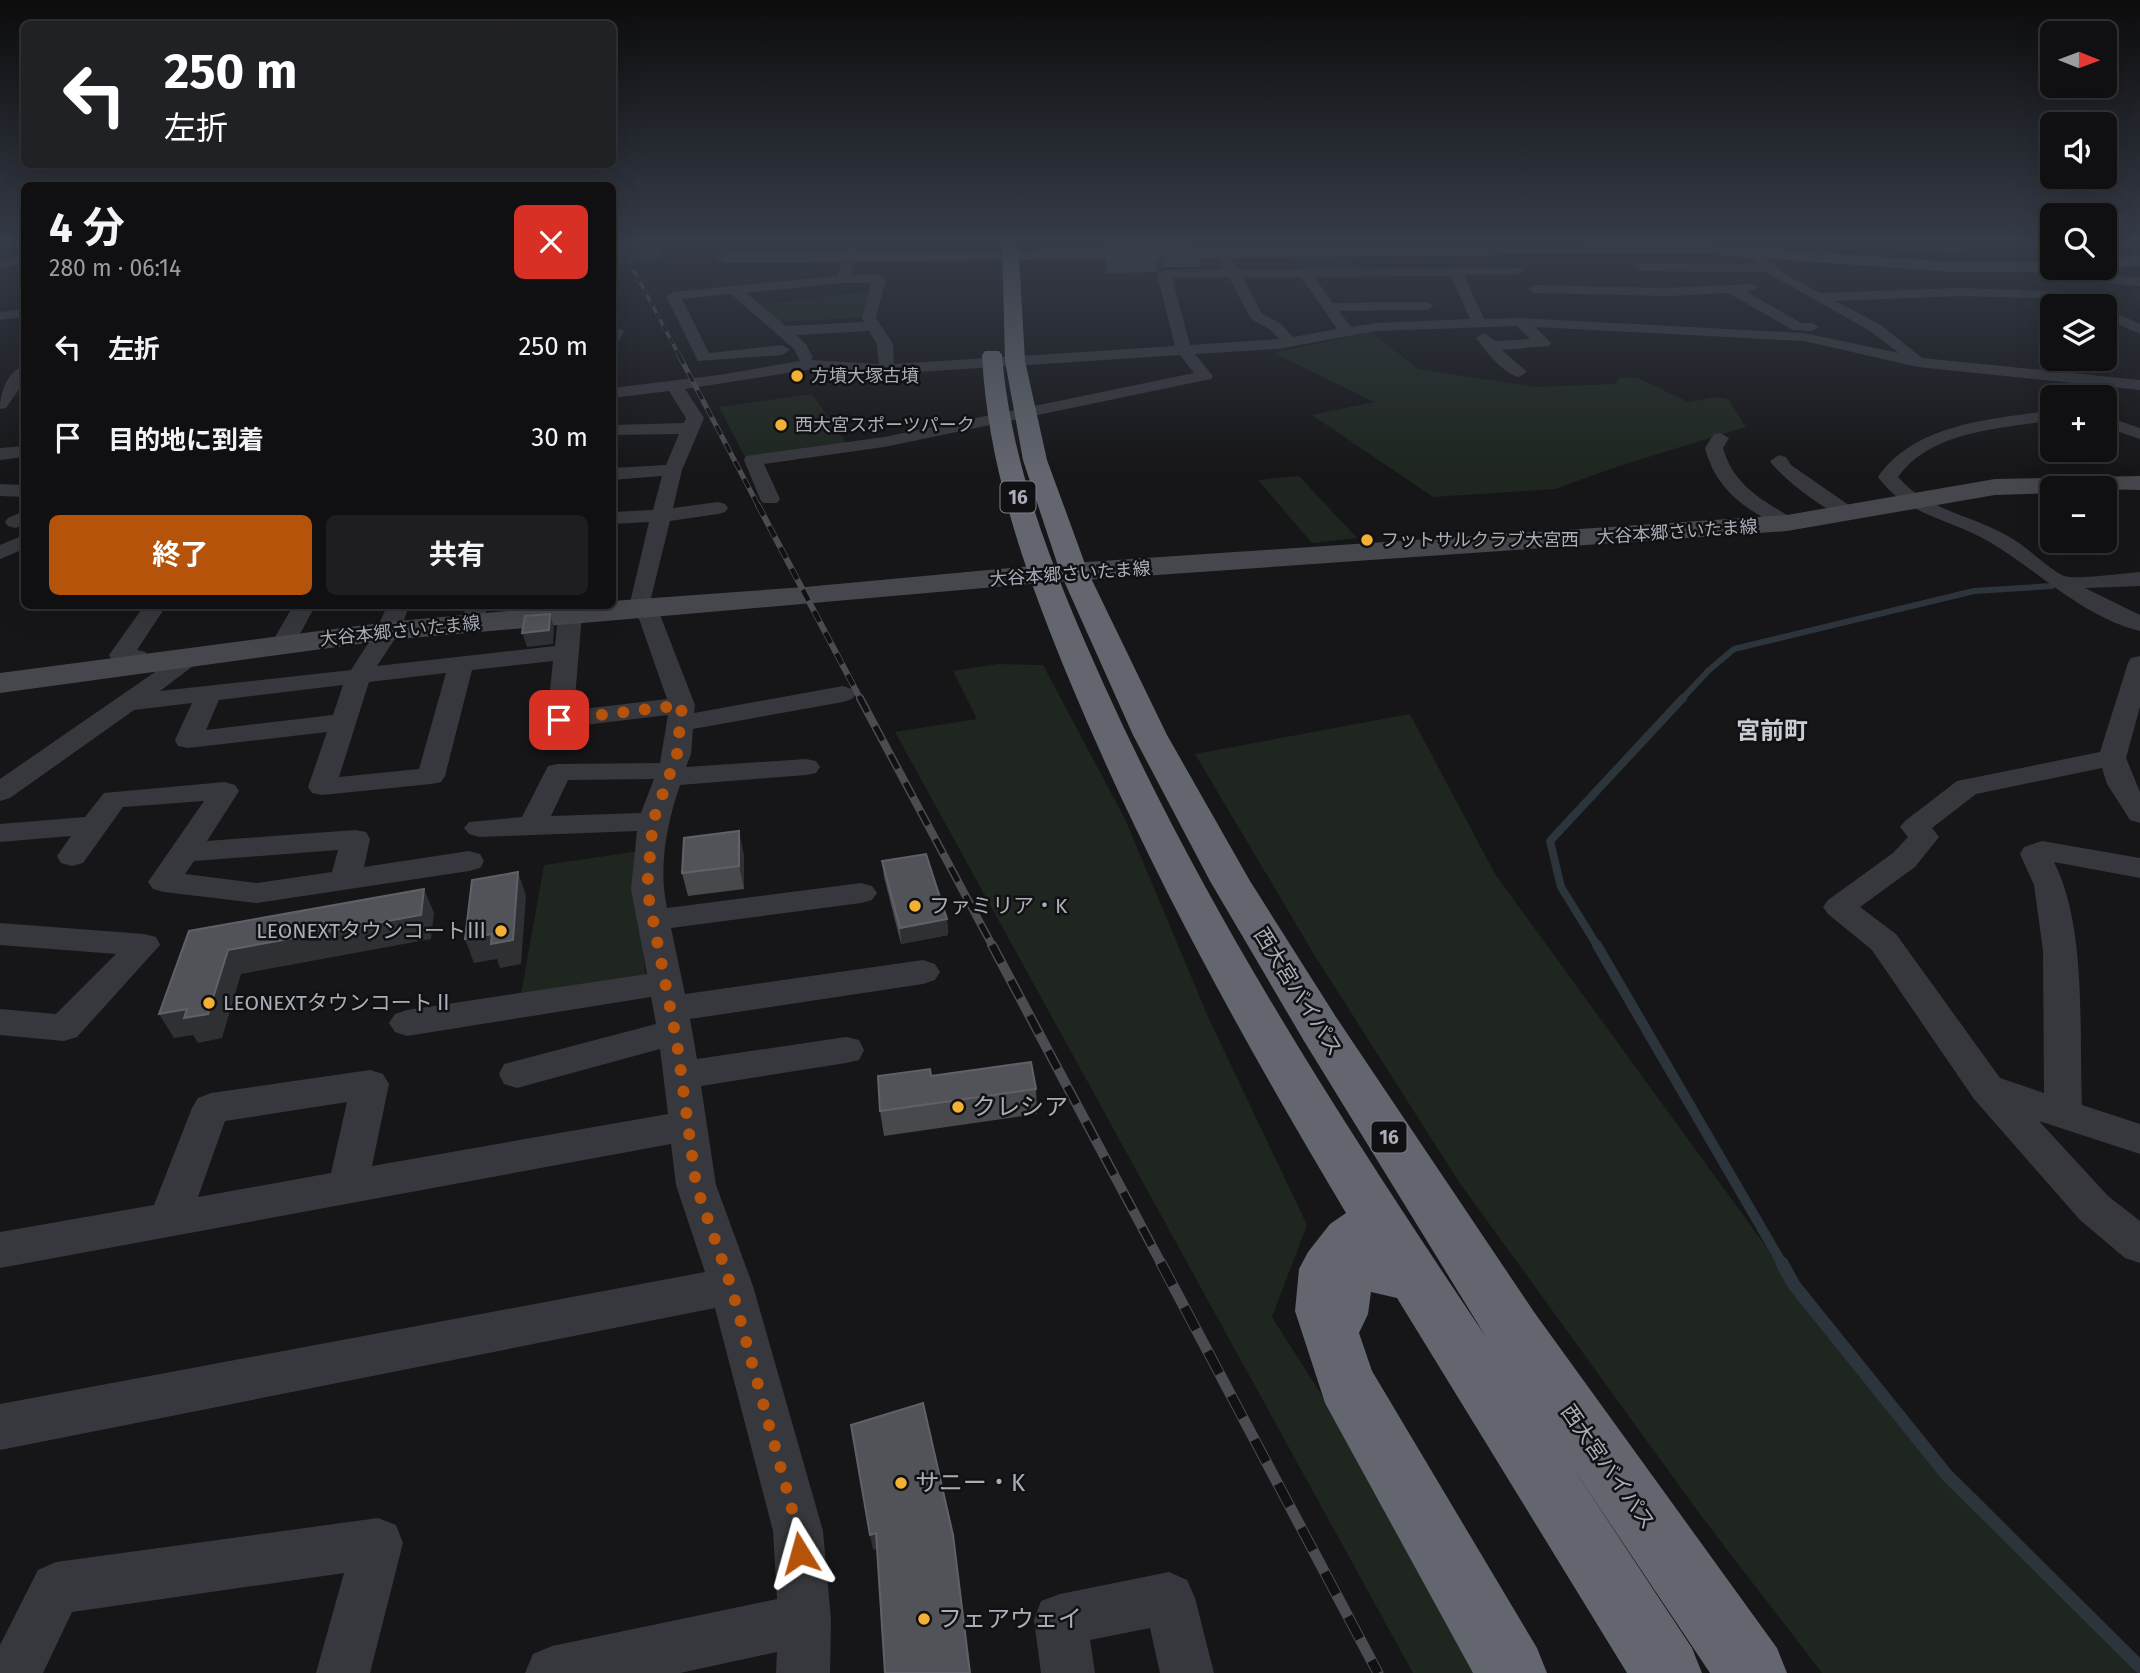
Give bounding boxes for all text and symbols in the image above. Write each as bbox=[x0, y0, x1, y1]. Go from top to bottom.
north arrow bbox=[2040, 21, 2118, 98]
map controls bbox=[2040, 21, 2117, 553]
text: 250 m bbox=[164, 42, 297, 101]
icon: left bbox=[49, 49, 140, 140]
text: 左折 bbox=[164, 109, 228, 147]
button: sound bbox=[2040, 112, 2117, 189]
text: 4 分 bbox=[49, 203, 125, 253]
button: search bbox=[2040, 203, 2117, 280]
button: close bbox=[514, 205, 588, 279]
text: 280 m · 06:14 bbox=[49, 254, 181, 282]
button: layers bbox=[2040, 294, 2117, 371]
icon: left bbox=[49, 328, 87, 366]
text: 250 m bbox=[518, 331, 588, 362]
text: 左折 bbox=[108, 334, 160, 365]
place label: 方墳大塚古墳 bbox=[811, 365, 919, 387]
marker: 方墳大塚古墳 bbox=[789, 368, 805, 384]
button: + bbox=[2040, 385, 2117, 462]
place label: 西大宮スポーツパーク bbox=[795, 414, 975, 436]
marker: 西大宮スポーツパーク bbox=[773, 417, 789, 433]
icon: arrive bbox=[49, 419, 87, 457]
text: 30 m bbox=[531, 422, 588, 453]
text: 目的地に到着 bbox=[108, 425, 264, 456]
button: − bbox=[2040, 476, 2117, 553]
road number: 16 bbox=[1000, 482, 1036, 512]
button: 終了 bbox=[49, 515, 312, 595]
button: 共有 bbox=[326, 515, 588, 595]
street label: 大谷本郷さいたま線 bbox=[1596, 515, 1758, 549]
place label: フットサルクラブ大宮西 bbox=[1381, 529, 1579, 551]
marker: フットサルクラブ大宮西 bbox=[1359, 532, 1375, 548]
street label: 大谷本郷さいたま線 bbox=[989, 557, 1151, 591]
street label: 大谷本郷さいたま線 bbox=[319, 612, 481, 650]
pin bbox=[529, 690, 589, 750]
icon: arrive bbox=[540, 701, 578, 739]
district label: 宮前町 bbox=[1736, 717, 1808, 745]
place label: ファミリア・K bbox=[929, 893, 1068, 919]
marker: ファミリア・K bbox=[907, 898, 923, 914]
place label: LEONEXTタウンコートⅢ bbox=[256, 918, 487, 944]
marker: LEONEXTタウンコートⅢ bbox=[493, 923, 509, 939]
street label: 西大宮バイパス bbox=[1248, 923, 1348, 1061]
place label: LEONEXTタウンコートⅡ bbox=[223, 990, 454, 1016]
marker: LEONEXTタウンコートⅡ bbox=[201, 995, 217, 1011]
place label: クレシア bbox=[972, 1093, 1068, 1121]
marker: クレシア bbox=[950, 1099, 966, 1115]
road number: 16 bbox=[1372, 1121, 1406, 1152]
street label: 西大宮バイパス bbox=[1555, 1400, 1661, 1534]
place label: サニー・K bbox=[915, 1469, 1026, 1497]
marker: サニー・K bbox=[893, 1475, 909, 1491]
position arrow bbox=[763, 1516, 837, 1590]
place label: フェアウェイ bbox=[938, 1605, 1082, 1633]
marker: フェアウェイ bbox=[916, 1611, 932, 1627]

